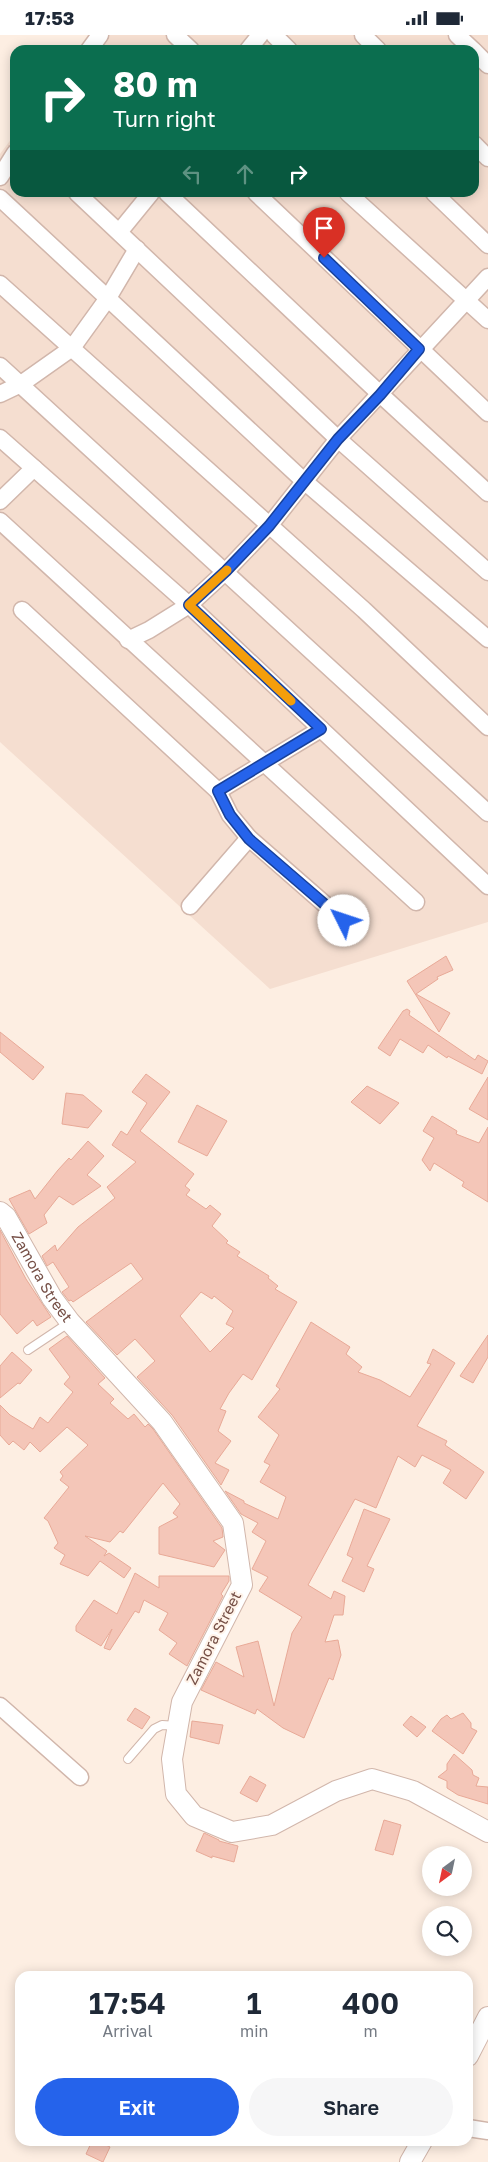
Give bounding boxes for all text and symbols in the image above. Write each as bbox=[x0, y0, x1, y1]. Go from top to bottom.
text: 17:53 bbox=[25, 6, 74, 29]
text: 80 m bbox=[113, 63, 198, 105]
icon: right bbox=[30, 65, 95, 130]
text: Turn right bbox=[113, 105, 216, 132]
icon: left bbox=[178, 160, 206, 188]
icon: ahead bbox=[231, 160, 259, 188]
icon: right bbox=[284, 160, 312, 188]
pin bbox=[303, 207, 345, 258]
icon: arrive bbox=[310, 214, 338, 242]
position arrow bbox=[317, 894, 369, 946]
street label: Zamora Street bbox=[8, 1229, 77, 1325]
street label: Zamora Street bbox=[182, 1588, 244, 1687]
north arrow bbox=[422, 1846, 472, 1896]
map controls bbox=[422, 1846, 472, 1956]
button: search bbox=[422, 1906, 472, 1956]
text: 17:54 bbox=[89, 1985, 166, 2021]
text: 1 bbox=[247, 1985, 262, 2021]
text: 400 bbox=[342, 1985, 399, 2021]
text: Arrival bbox=[102, 2021, 153, 2041]
text: min bbox=[240, 2021, 268, 2041]
text: m bbox=[364, 2021, 378, 2041]
button: Exit bbox=[35, 2078, 239, 2136]
button: Share bbox=[249, 2078, 453, 2136]

